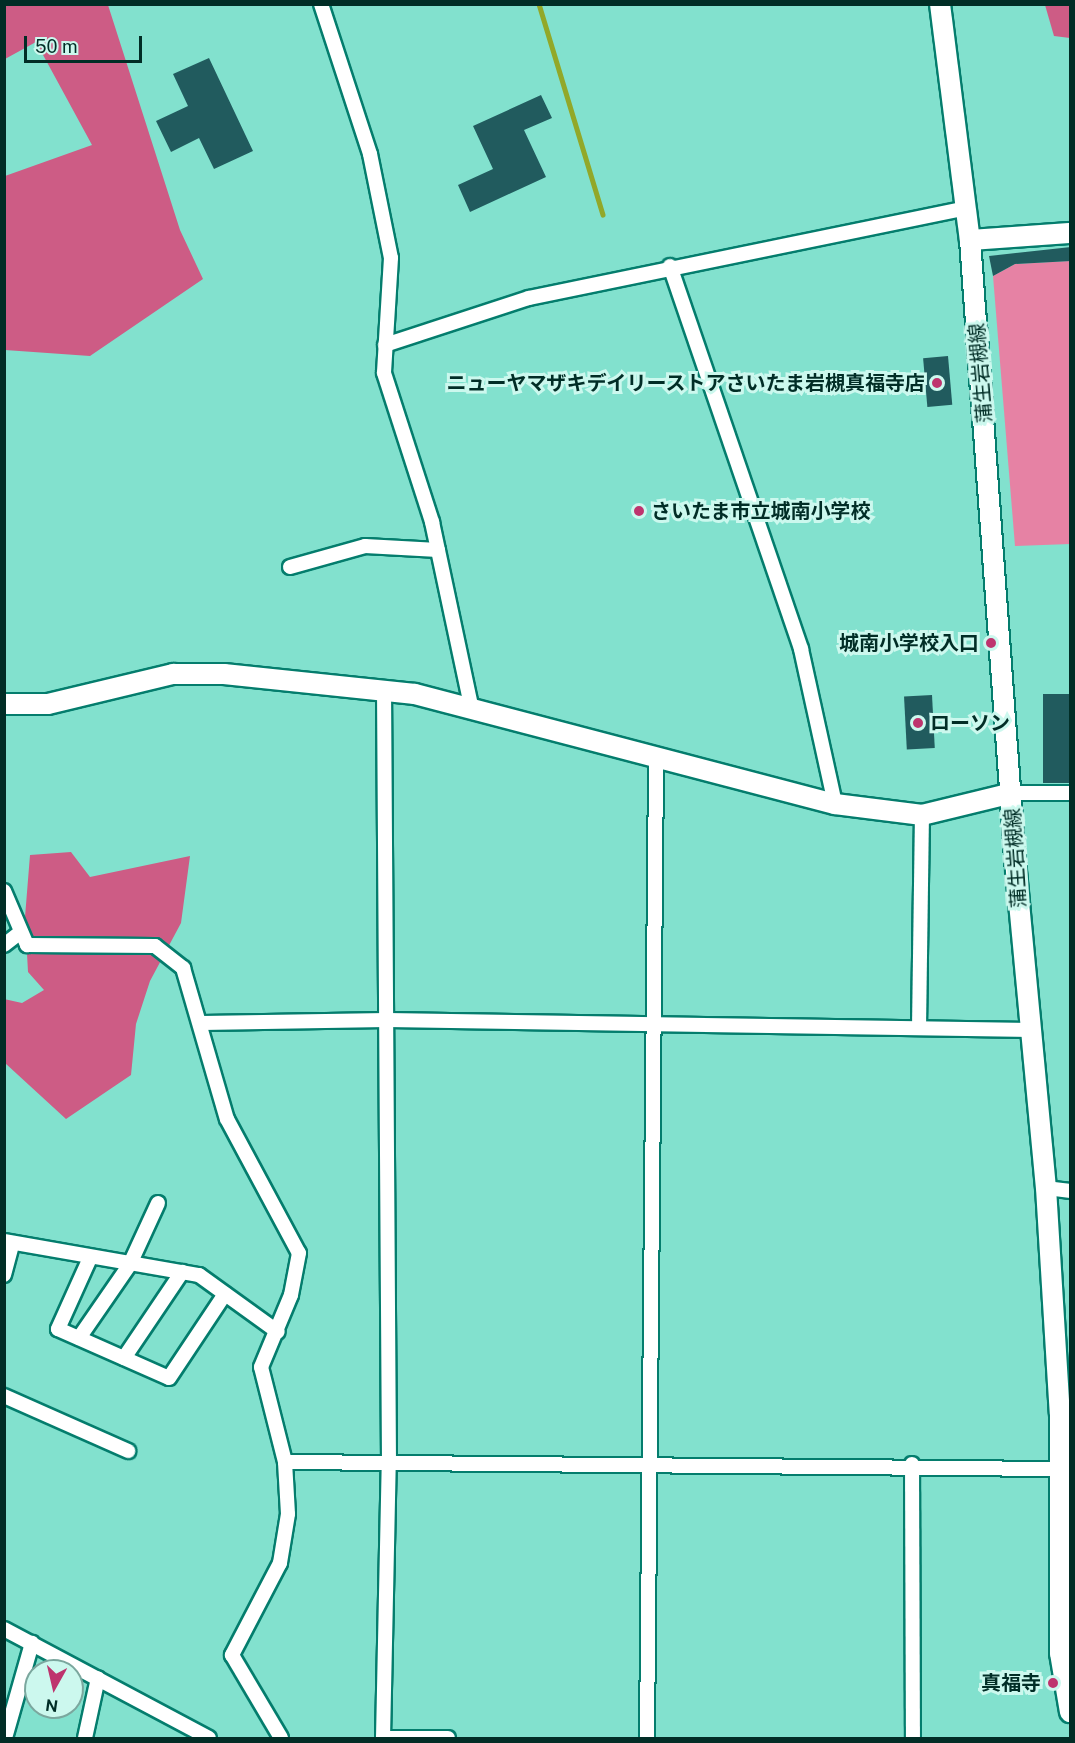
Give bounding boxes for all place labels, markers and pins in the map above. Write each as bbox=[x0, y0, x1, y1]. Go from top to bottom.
place label: ニューヤマザキデイリーストアさいたま岩槻真福寺店 bbox=[445, 371, 925, 395]
marker: ニューヤマザキデイリーストアさいたま岩槻真福寺店 bbox=[930, 376, 944, 390]
place label: さいたま市立城南小学校 bbox=[651, 499, 871, 523]
marker: さいたま市立城南小学校 bbox=[632, 504, 646, 518]
place label: 城南小学校入口 bbox=[839, 631, 979, 655]
marker: 城南小学校入口 bbox=[984, 636, 998, 650]
place label: ローソン bbox=[930, 711, 1010, 735]
marker: ローソン bbox=[911, 716, 925, 730]
place label: 真福寺 bbox=[981, 1671, 1041, 1695]
marker: 真福寺 bbox=[1046, 1676, 1060, 1690]

